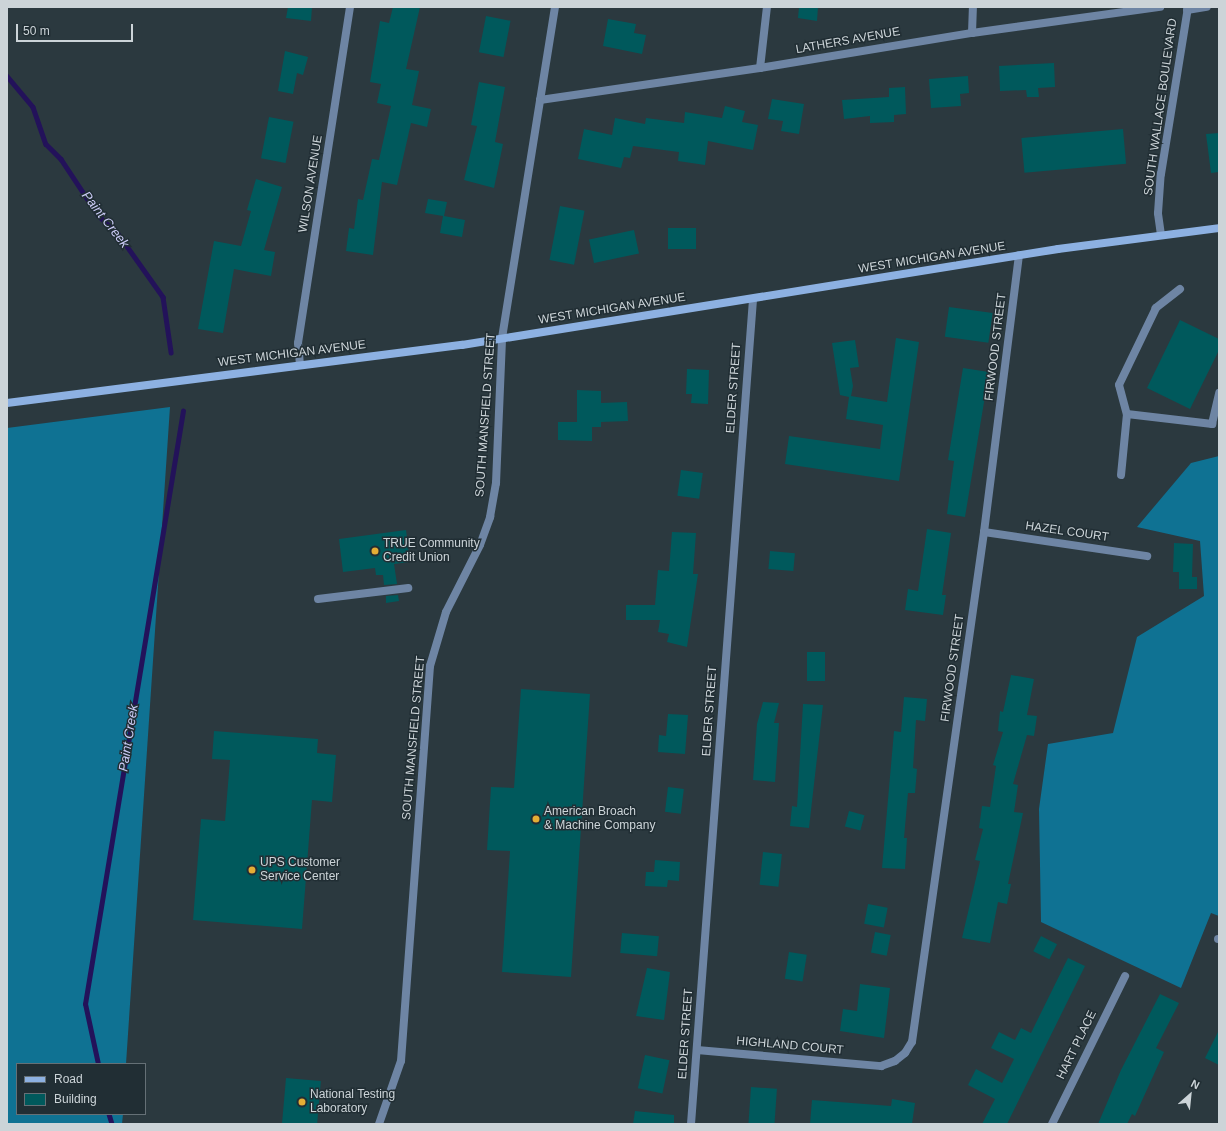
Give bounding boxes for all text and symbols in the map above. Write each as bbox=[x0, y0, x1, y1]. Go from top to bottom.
scale bar bbox=[18, 16, 135, 42]
street label: SOUTH WALLACE BOULEVARD bbox=[1141, 18, 1181, 196]
text: 50 m bbox=[23, 24, 50, 38]
street label: LATHERS AVENUE bbox=[794, 25, 902, 57]
street label: WILSON AVENUE bbox=[296, 134, 326, 234]
water label: Paint Creek bbox=[78, 188, 132, 252]
street label: WEST MICHIGAN AVENUE bbox=[857, 239, 1007, 277]
street label: WEST MICHIGAN AVENUE bbox=[537, 290, 687, 328]
street label: FIRWOOD STREET bbox=[982, 292, 1010, 402]
street label: SOUTH MANSFIELD STREET bbox=[473, 332, 499, 498]
street label: WEST MICHIGAN AVENUE bbox=[217, 338, 367, 370]
street label: ELDER STREET bbox=[724, 342, 744, 434]
street label: HAZEL COURT bbox=[1024, 519, 1110, 545]
place label: TRUE Community Credit Union bbox=[383, 537, 480, 565]
marker: TRUE Community Credit Union bbox=[370, 546, 380, 556]
street label: FIRWOOD STREET bbox=[938, 613, 968, 723]
street label: SOUTH MANSFIELD STREET bbox=[400, 655, 428, 821]
street label: ELDER STREET bbox=[700, 665, 720, 757]
water label: Paint Creek bbox=[116, 703, 142, 773]
place label: American Broach & Machine Company bbox=[544, 805, 655, 833]
marker: American Broach & Machine Company bbox=[531, 814, 541, 824]
place label: UPS Customer Service Center bbox=[260, 856, 340, 884]
marker: UPS Customer Service Center bbox=[247, 865, 257, 875]
street label: ELDER STREET bbox=[676, 988, 696, 1080]
street label: HART PLACE bbox=[1054, 1008, 1100, 1082]
street label: HIGHLAND COURT bbox=[736, 1034, 844, 1058]
legend bbox=[16, 1063, 146, 1115]
text: Road bbox=[54, 1072, 83, 1086]
north arrow bbox=[1170, 1075, 1210, 1115]
text: N bbox=[1189, 1077, 1202, 1091]
place label: National Testing Laboratory bbox=[310, 1088, 395, 1116]
text: Building bbox=[54, 1092, 97, 1106]
marker: National Testing Laboratory bbox=[297, 1097, 307, 1107]

